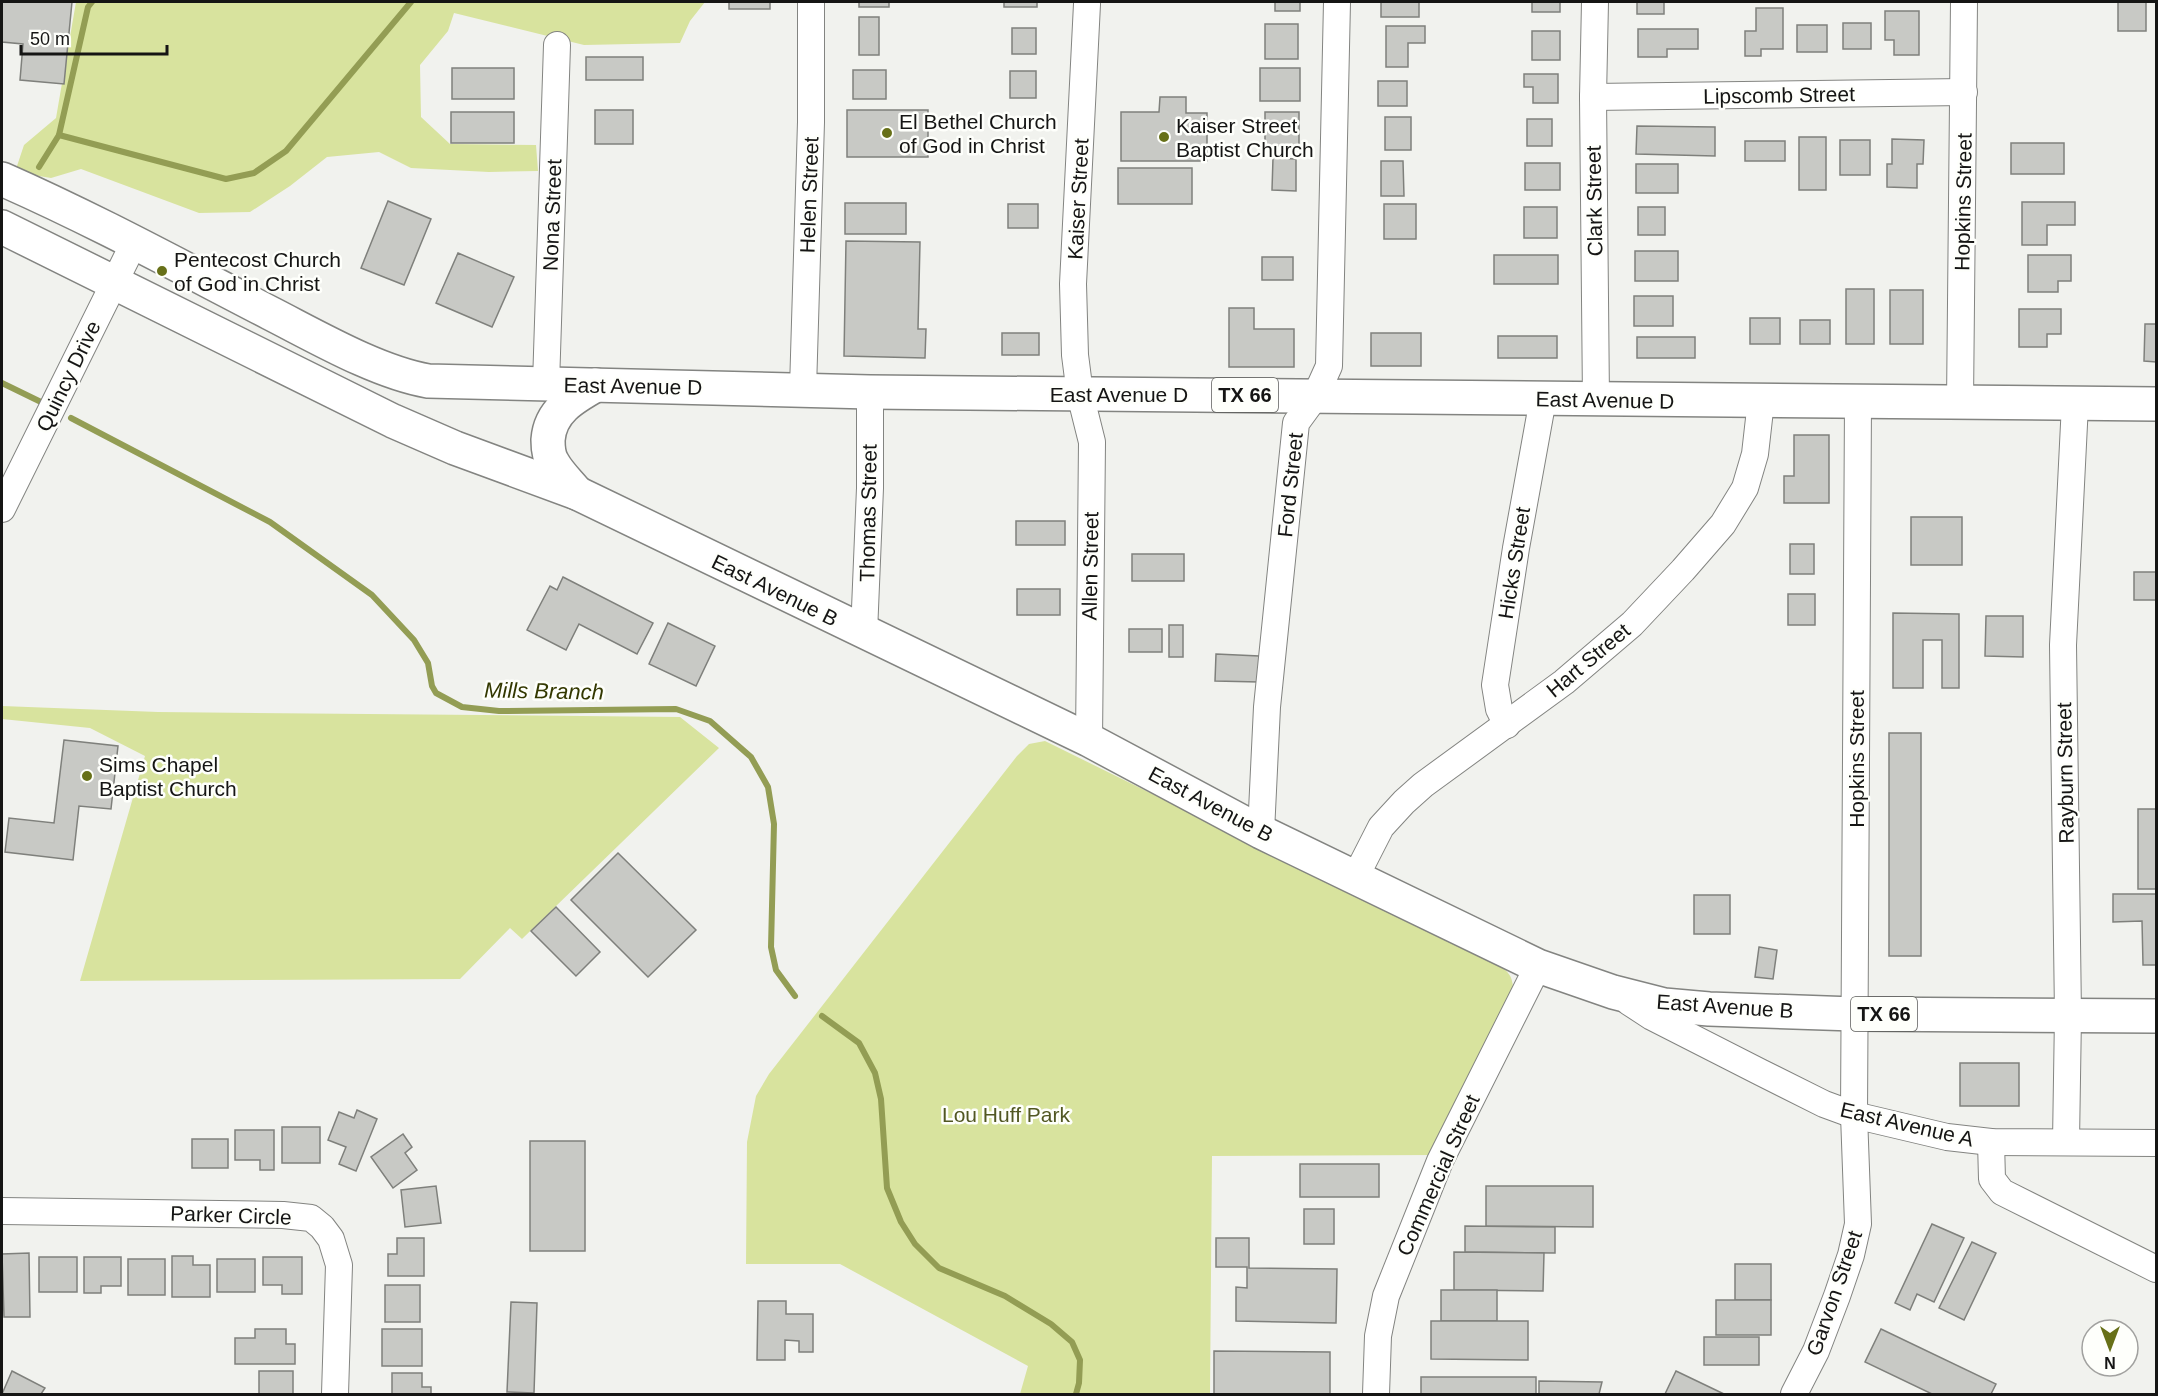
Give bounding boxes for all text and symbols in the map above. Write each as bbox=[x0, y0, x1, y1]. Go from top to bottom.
scale bar bbox=[21, 18, 166, 56]
text: 50 m bbox=[30, 29, 70, 49]
street label: Lipscomb Street bbox=[1703, 82, 1855, 108]
place label: El Bethel Church of God in Christ bbox=[899, 110, 1057, 157]
place label: Kaiser Street Baptist Church bbox=[1176, 114, 1314, 161]
marker: El Bethel Church of God in Christ bbox=[880, 126, 894, 140]
marker: Kaiser Street Baptist Church bbox=[1157, 130, 1171, 144]
street label: Hopkins Street bbox=[1950, 133, 1976, 271]
street label: Helen Street bbox=[795, 136, 823, 254]
street label: Kaiser Street bbox=[1063, 138, 1093, 260]
street label: Clark Street bbox=[1582, 145, 1606, 257]
street label: Nona Street bbox=[539, 158, 565, 271]
place label: Pentecost Church of God in Christ bbox=[174, 248, 341, 295]
marker: Pentecost Church of God in Christ bbox=[155, 264, 169, 278]
street label: Quincy Drive bbox=[31, 317, 105, 435]
street label: East Avenue D bbox=[564, 373, 702, 399]
road number: TX 66 bbox=[1212, 378, 1278, 412]
street label: East Avenue D bbox=[1050, 383, 1188, 406]
street label: East Avenue D bbox=[1536, 387, 1674, 413]
street label: Ford Street bbox=[1273, 431, 1307, 538]
street label: Thomas Street bbox=[855, 444, 881, 582]
street label: Hicks Street bbox=[1494, 505, 1534, 621]
street label: Allen Street bbox=[1078, 511, 1102, 620]
street label: East Avenue B bbox=[708, 550, 842, 630]
street label: Hart Street bbox=[1542, 618, 1634, 701]
water label: Mills Branch bbox=[484, 677, 604, 705]
street label: Hopkins Street bbox=[1845, 690, 1868, 828]
street label: Rayburn Street bbox=[2052, 702, 2078, 844]
place label: Sims Chapel Baptist Church bbox=[99, 753, 237, 800]
street label: East Avenue B bbox=[1145, 762, 1277, 846]
marker: Sims Chapel Baptist Church bbox=[80, 769, 94, 783]
street label: East Avenue B bbox=[1656, 990, 1794, 1022]
road number: TX 66 bbox=[1851, 997, 1917, 1031]
street label: Commercial Street bbox=[1392, 1091, 1484, 1259]
street label: East Avenue A bbox=[1838, 1097, 1976, 1151]
park label: Lou Huff Park bbox=[942, 1103, 1071, 1126]
street label: Parker Circle bbox=[170, 1201, 292, 1229]
street label: Garvon Street bbox=[1802, 1227, 1866, 1359]
north arrow bbox=[2080, 1318, 2140, 1378]
text: N bbox=[2104, 1354, 2116, 1371]

